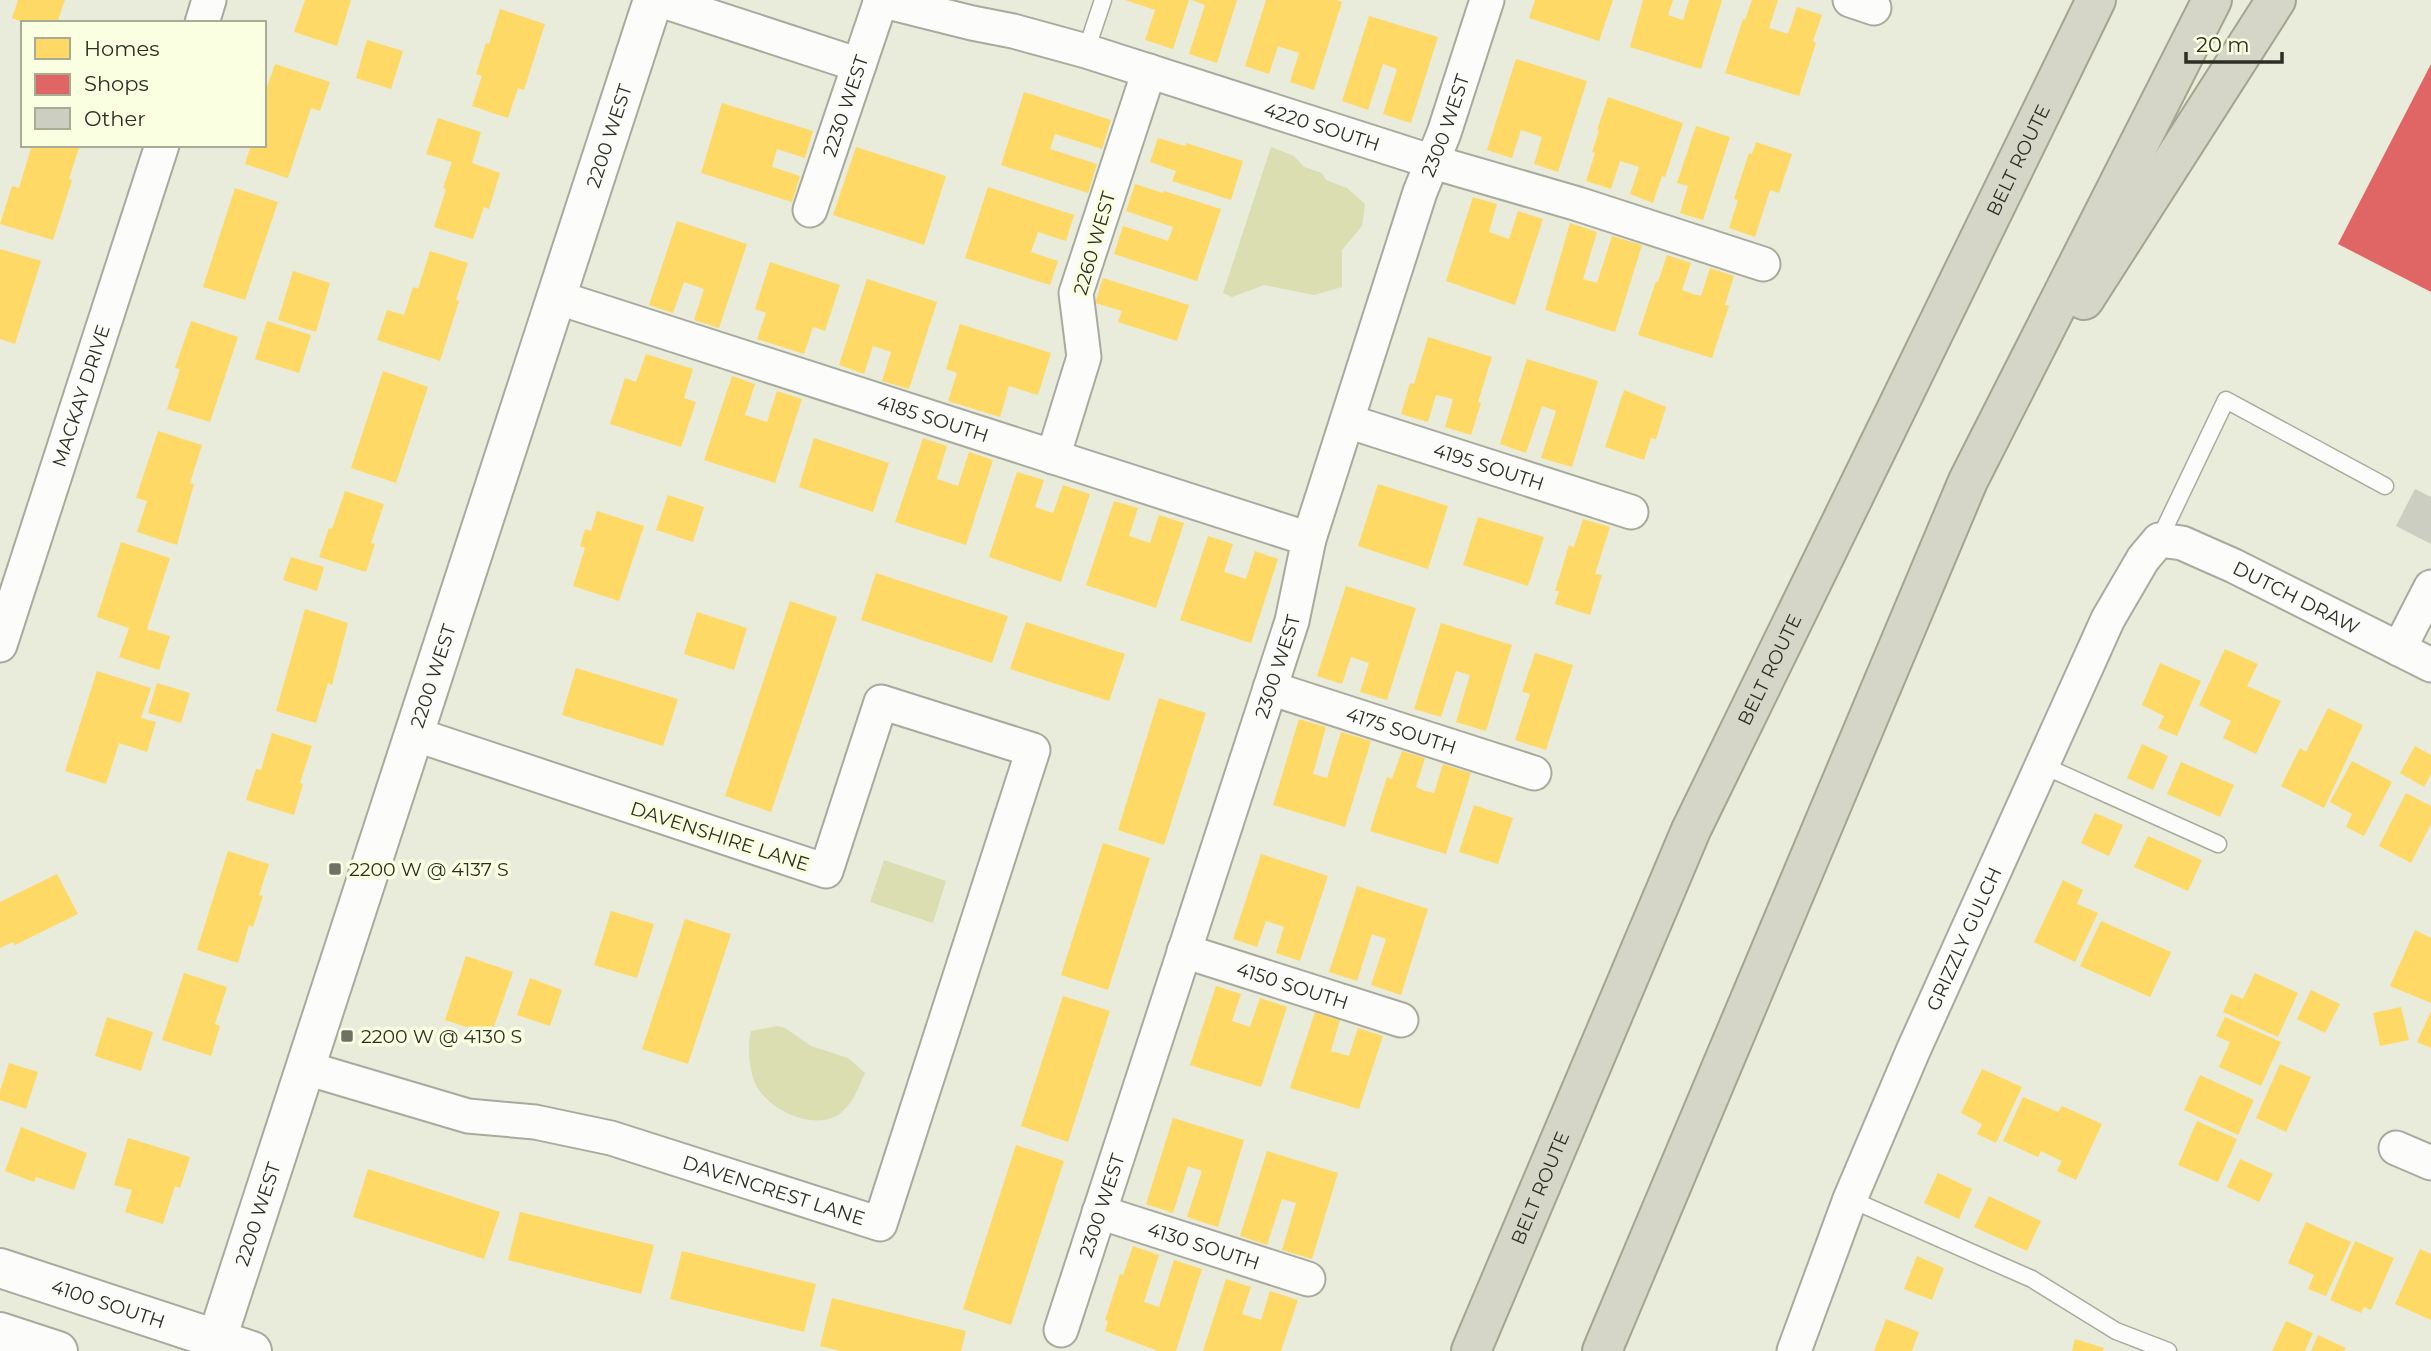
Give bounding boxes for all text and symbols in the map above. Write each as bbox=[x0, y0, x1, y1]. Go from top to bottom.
legend bbox=[21, 21, 266, 147]
scale bar bbox=[2186, 21, 2282, 65]
text: 20 m bbox=[2196, 32, 2250, 57]
text: Homes bbox=[84, 36, 159, 61]
street label: 2230 WEST bbox=[818, 52, 874, 160]
text: Shops bbox=[84, 71, 149, 96]
street label: 2300 WEST bbox=[1416, 71, 1474, 180]
street label: 2200 WEST bbox=[582, 81, 637, 191]
street label: 4220 SOUTH bbox=[1261, 98, 1383, 156]
street label: BELT ROUTE bbox=[1982, 101, 2055, 220]
text: Other bbox=[84, 106, 146, 131]
street label: 2260 WEST bbox=[1069, 189, 1120, 298]
street label: MACKAY DRIVE bbox=[47, 322, 115, 470]
street label: 4185 SOUTH bbox=[874, 390, 991, 447]
street label: 4195 SOUTH bbox=[1430, 438, 1547, 495]
street label: DUTCH DRAW bbox=[2229, 556, 2363, 639]
street label: BELT ROUTE bbox=[1733, 611, 1807, 729]
street label: 2300 WEST bbox=[1250, 613, 1305, 721]
street label: 2200 WEST bbox=[406, 621, 461, 731]
street label: 4175 SOUTH bbox=[1343, 702, 1459, 759]
street label: DAVENSHIRE LANE bbox=[627, 797, 812, 876]
place label: 2200 W @ 4137 S bbox=[349, 858, 509, 881]
marker: 2200 W @ 4137 S bbox=[327, 861, 343, 877]
street label: GRIZZLY GULCH bbox=[1922, 863, 2007, 1015]
street label: 4150 SOUTH bbox=[1234, 957, 1351, 1015]
place label: 2200 W @ 4130 S bbox=[361, 1025, 522, 1048]
marker: 2200 W @ 4130 S bbox=[339, 1028, 355, 1044]
street label: BELT ROUTE bbox=[1506, 1128, 1574, 1248]
street label: DAVENCREST LANE bbox=[680, 1151, 868, 1230]
street label: 2300 WEST bbox=[1074, 1151, 1130, 1260]
street label: 2200 WEST bbox=[230, 1159, 286, 1269]
street label: 4130 SOUTH bbox=[1145, 1217, 1262, 1275]
street label: 4100 SOUTH bbox=[49, 1275, 168, 1334]

